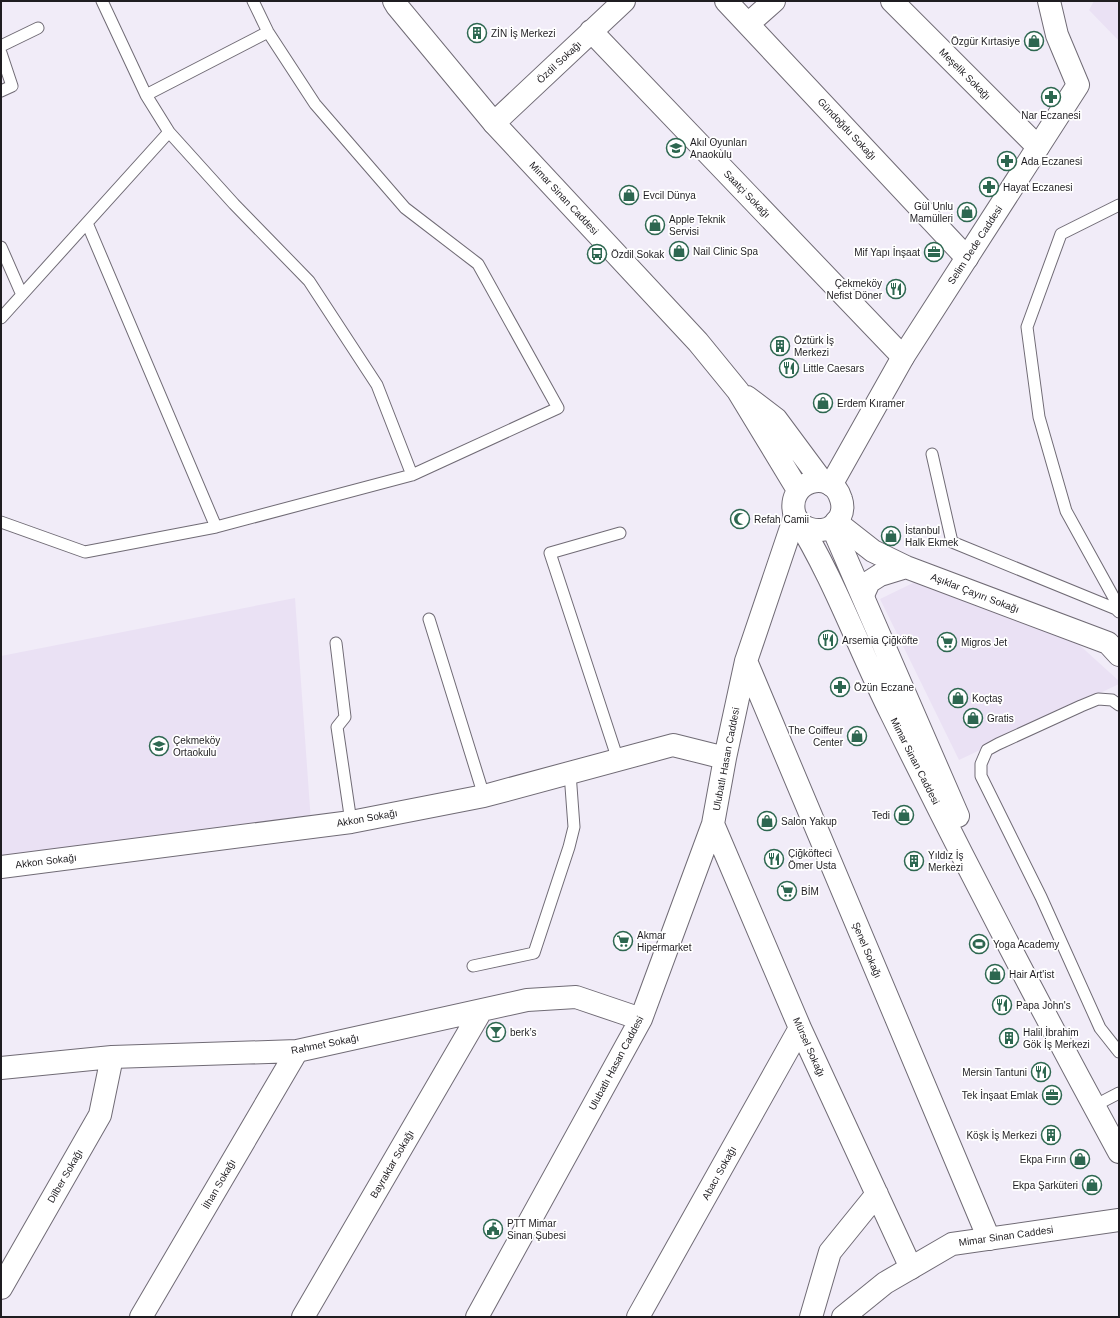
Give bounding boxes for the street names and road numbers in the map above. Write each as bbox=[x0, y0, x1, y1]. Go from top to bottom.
street label: Özdil Sokağı bbox=[535, 39, 583, 85]
street label: Meşelik Sokağı bbox=[937, 46, 993, 102]
street label: Gündoğdu Sokağı bbox=[815, 96, 879, 162]
street label: Mimar Sinan Caddesi bbox=[527, 159, 601, 237]
street label: Saatçi Sokağı bbox=[722, 168, 772, 220]
street label: Selim Dede Caddesi bbox=[946, 204, 1004, 286]
street label: Aşıklar Çayırı Sokağı bbox=[929, 571, 1021, 615]
street label: Ulubatlı Hasan Caddesi bbox=[711, 706, 741, 812]
street label: Mimar Sinan Caddesi bbox=[888, 716, 942, 806]
street label: Akkon Sokağı bbox=[336, 807, 398, 829]
street label: Akkon Sokağı bbox=[15, 852, 77, 870]
street label: Şenel Sokağı bbox=[850, 920, 884, 980]
street label: Ulubatlı Hasan Caddesi bbox=[586, 1014, 646, 1112]
street label: Mürsel Sokağı bbox=[791, 1016, 827, 1078]
street label: Rahmet Sokağı bbox=[290, 1032, 360, 1056]
street label: Bayraktar Sokağı bbox=[368, 1128, 416, 1200]
street label: Abacı Sokağı bbox=[700, 1144, 738, 1202]
street label: Dilber Sokağı bbox=[45, 1147, 85, 1205]
street label: İlhan Sokağı bbox=[199, 1157, 238, 1211]
street label: Mimar Sinan Caddesi bbox=[958, 1224, 1054, 1248]

